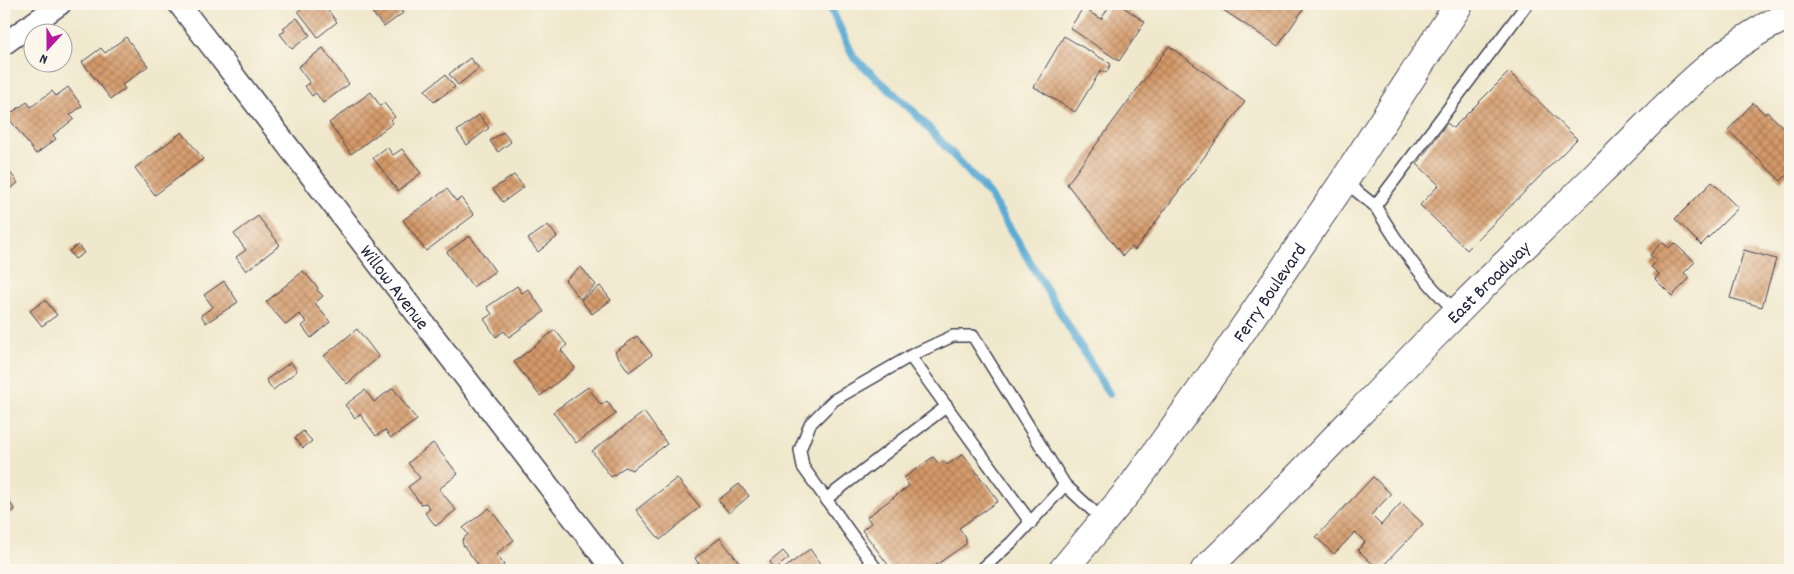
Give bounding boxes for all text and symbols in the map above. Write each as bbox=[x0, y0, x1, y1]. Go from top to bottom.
north arrow bbox=[22, 22, 72, 72]
text: N bbox=[37, 48, 51, 69]
street label: East Broadway bbox=[1442, 236, 1538, 332]
street label: Ferry Boulevard bbox=[1228, 239, 1315, 349]
street label: Willow Avenue bbox=[352, 241, 434, 337]

